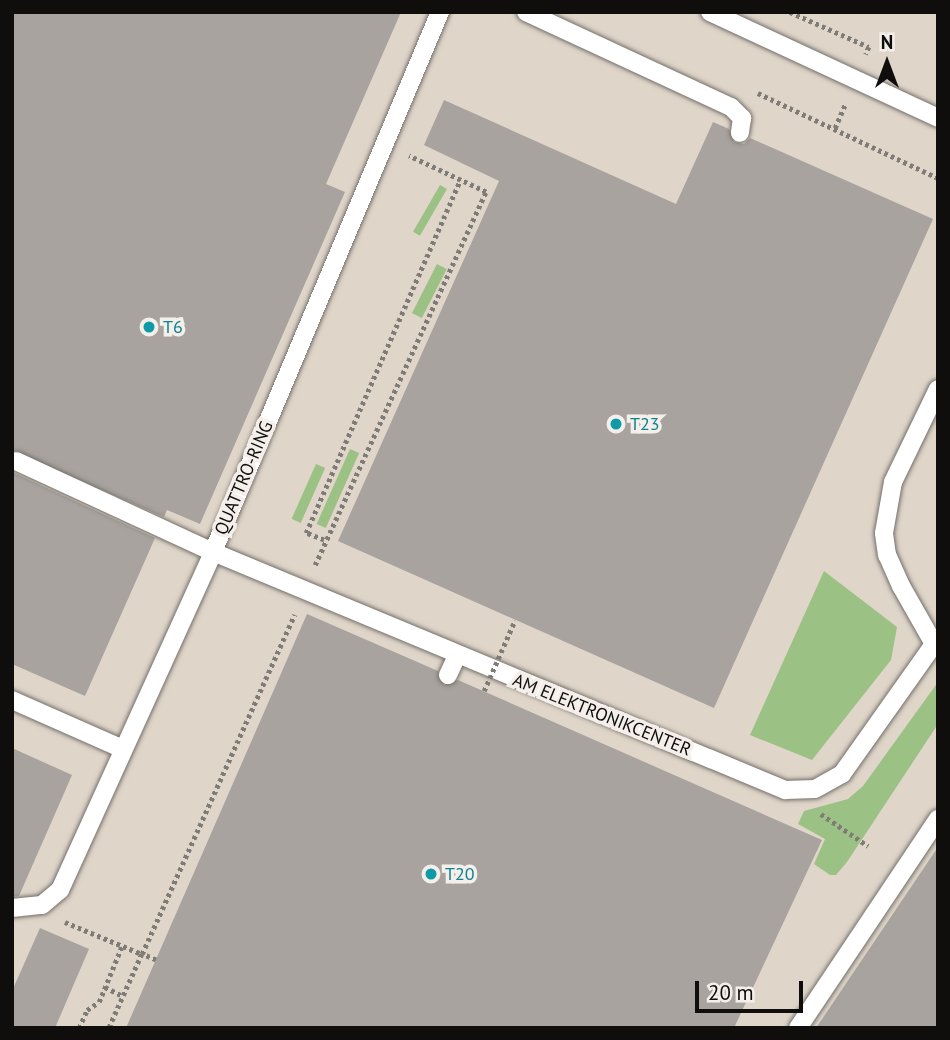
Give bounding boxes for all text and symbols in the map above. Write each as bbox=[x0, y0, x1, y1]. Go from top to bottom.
north arrow bbox=[852, 28, 922, 98]
text: N bbox=[881, 30, 893, 54]
place label: T6 bbox=[163, 316, 183, 338]
marker: T6 bbox=[141, 319, 157, 335]
place label: T23 bbox=[630, 413, 660, 435]
marker: T23 bbox=[608, 416, 624, 432]
street label: QUATTRO-RING bbox=[210, 418, 278, 538]
street label: AM ELEKTRONIKCENTER bbox=[510, 669, 694, 761]
place label: T20 bbox=[445, 863, 475, 885]
marker: T20 bbox=[423, 866, 439, 882]
scale bar bbox=[698, 967, 806, 1011]
text: 20 m bbox=[708, 979, 754, 1006]

